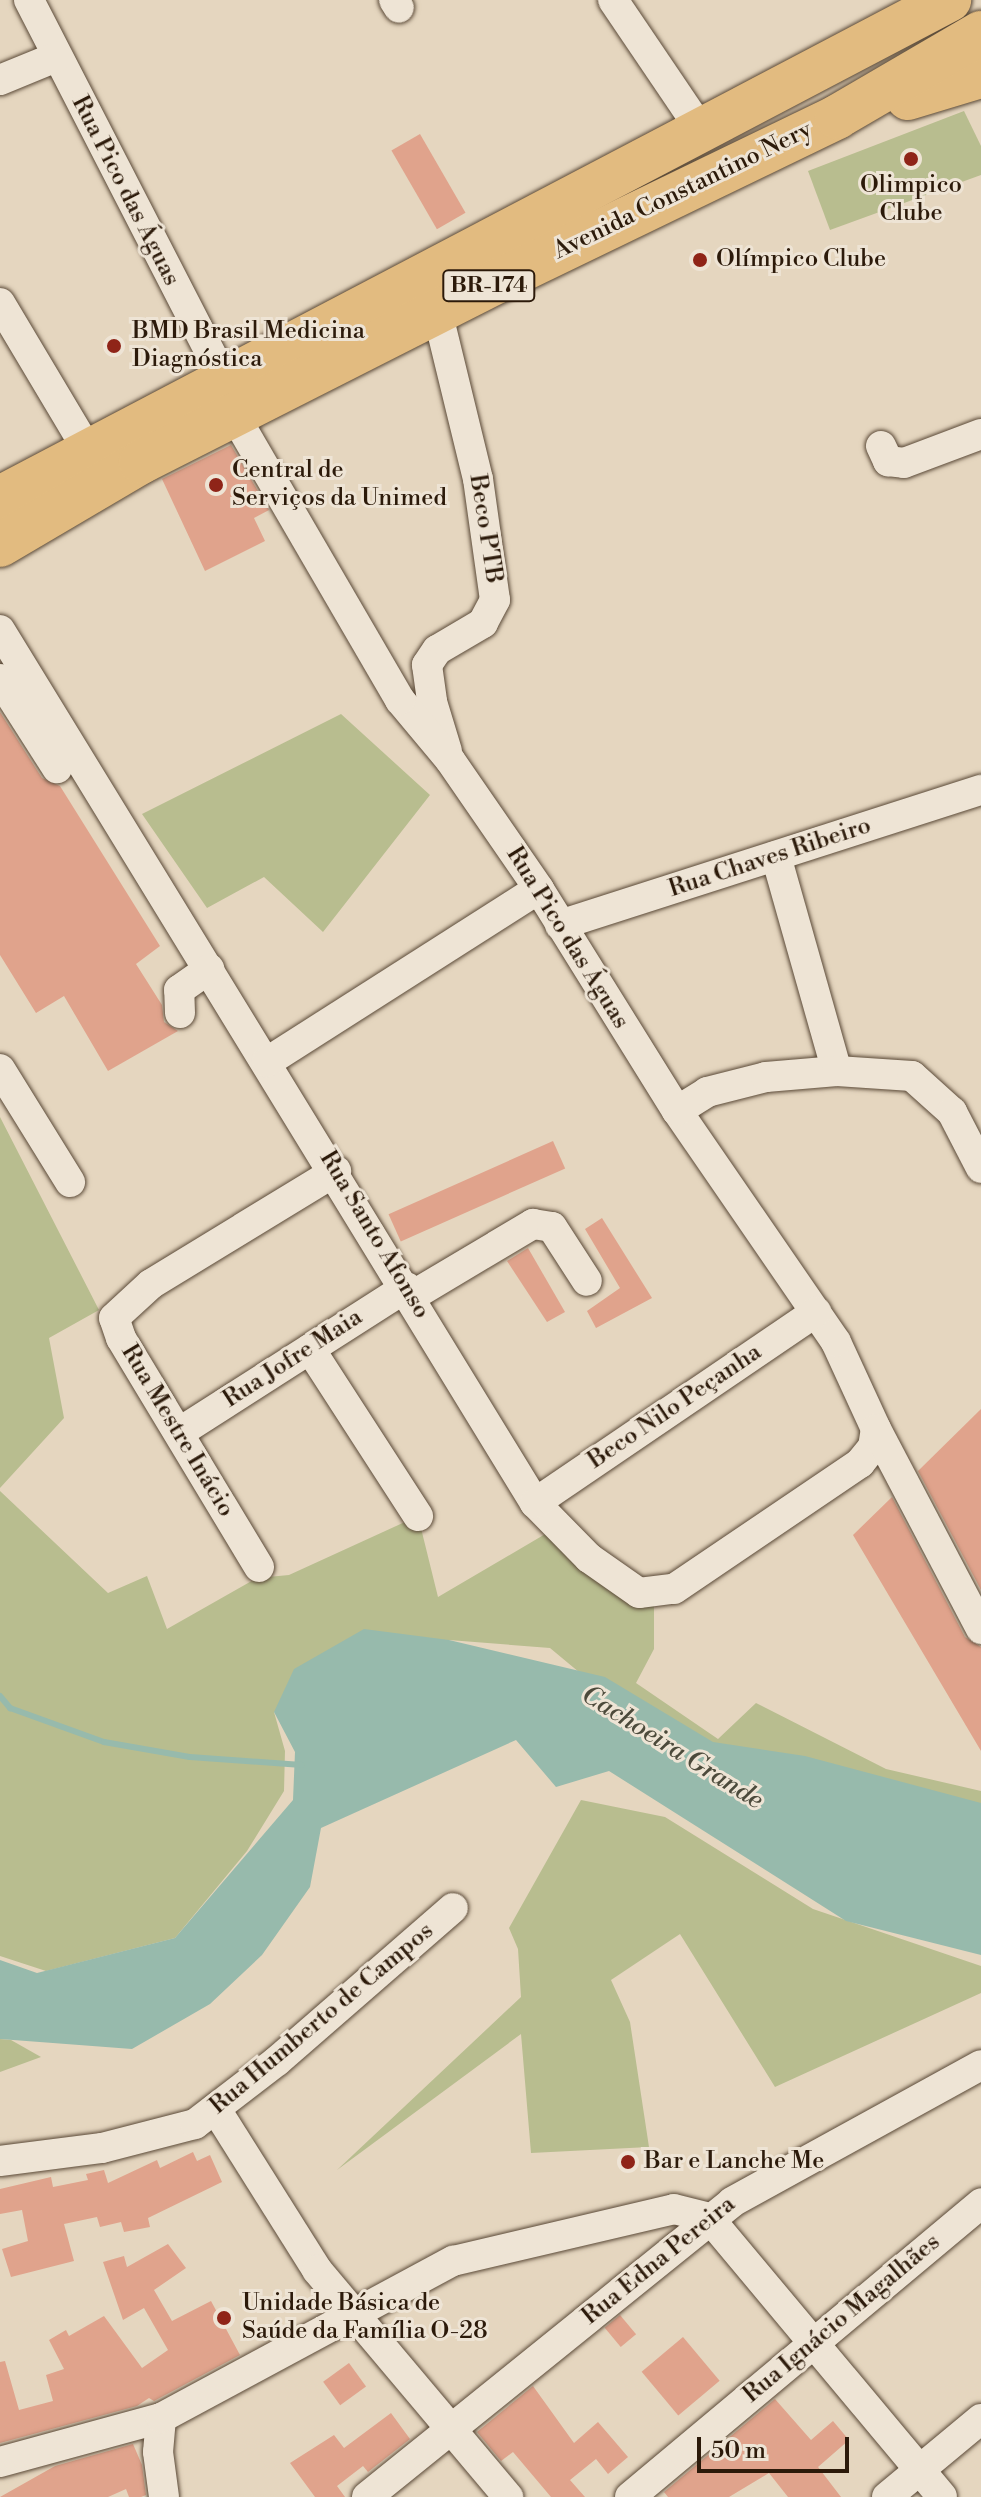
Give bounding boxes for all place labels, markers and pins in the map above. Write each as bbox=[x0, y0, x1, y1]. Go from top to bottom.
marker: Olimpico Clube bbox=[902, 150, 920, 168]
place label: Olimpico Clube bbox=[860, 172, 962, 228]
place label: Olímpico Clube bbox=[716, 246, 886, 274]
marker: Olímpico Clube bbox=[691, 251, 709, 269]
place label: BMD Brasil Medicina Diagnóstica bbox=[132, 318, 365, 374]
marker: BMD Brasil Medicina Diagnóstica bbox=[103, 335, 125, 357]
place label: Central de Serviços da Unimed bbox=[232, 457, 447, 513]
marker: Central de Serviços da Unimed bbox=[207, 476, 225, 494]
place label: Bar e Lanche Me bbox=[644, 2148, 824, 2176]
marker: Bar e Lanche Me bbox=[619, 2153, 637, 2171]
place label: Unidade Básica de Saúde da Família O-28 bbox=[242, 2290, 488, 2346]
marker: Unidade Básica de Saúde da Família O-28 bbox=[213, 2307, 235, 2329]

